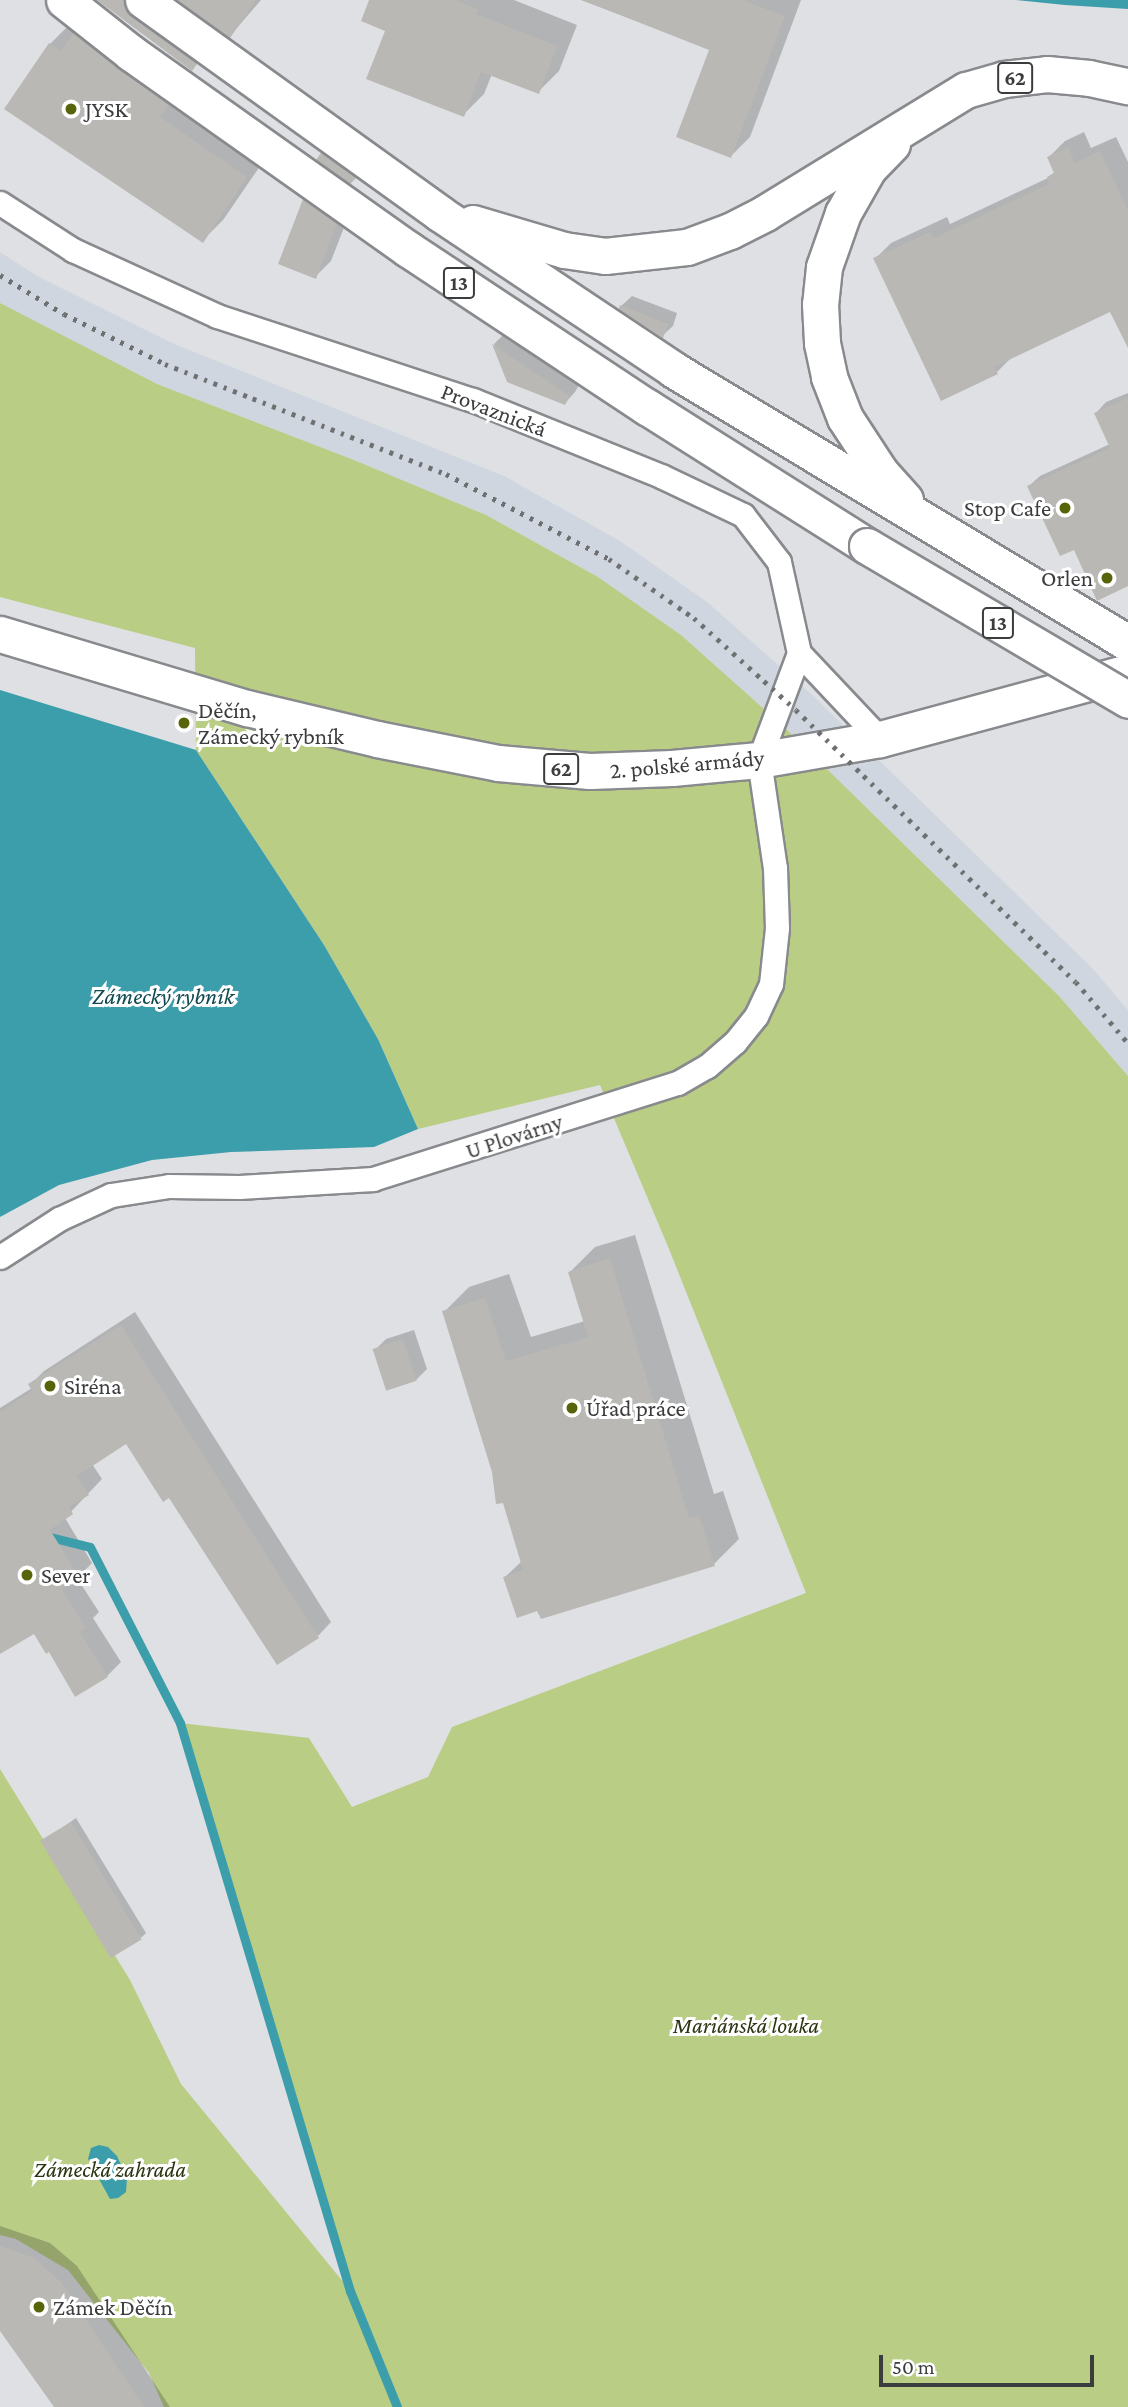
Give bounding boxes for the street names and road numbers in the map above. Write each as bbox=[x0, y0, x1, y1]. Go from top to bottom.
road number: 62 bbox=[996, 60, 1034, 96]
road number: 13 bbox=[442, 266, 476, 300]
street label: Provaznická bbox=[437, 377, 551, 443]
road number: 13 bbox=[981, 606, 1016, 640]
street label: 2. polské armády bbox=[609, 743, 765, 785]
road number: 62 bbox=[542, 752, 580, 786]
street label: U Plovárny bbox=[462, 1107, 566, 1165]

